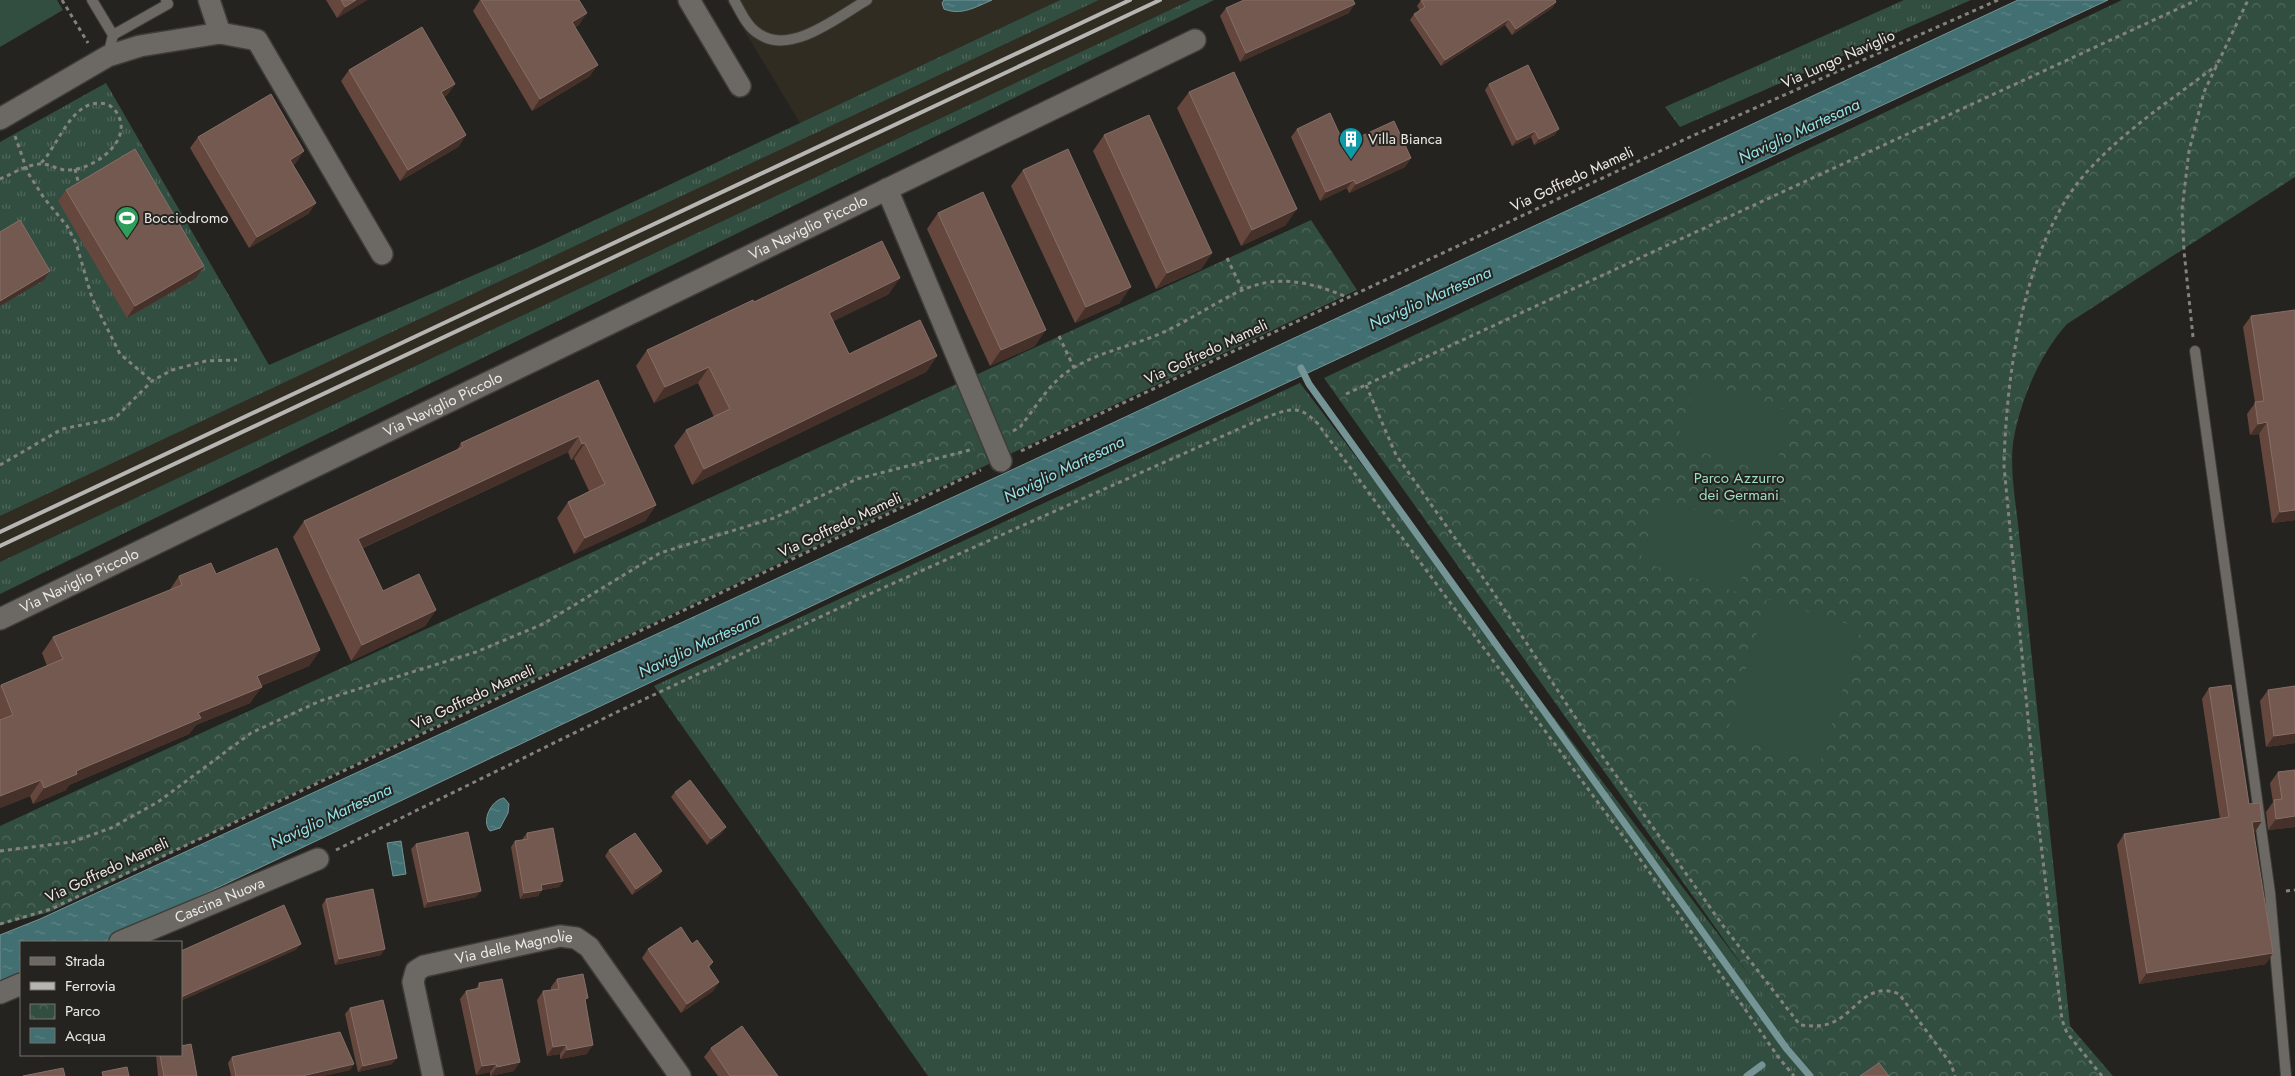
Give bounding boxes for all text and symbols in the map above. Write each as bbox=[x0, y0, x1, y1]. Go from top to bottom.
street label: Via Lungo Naviglio bbox=[1778, 24, 1898, 94]
water label: Naviglio Martesana bbox=[1734, 93, 1864, 169]
building icon: Villa Bianca bbox=[1338, 126, 1364, 160]
place label: Villa Bianca bbox=[1368, 128, 1442, 150]
street label: Via Goffredo Mameli bbox=[1507, 141, 1637, 217]
street label: Via Naviglio Piccolo bbox=[745, 189, 871, 266]
sports icon: Bocciodromo bbox=[114, 205, 140, 239]
place label: Bocciodromo bbox=[144, 207, 229, 229]
water label: Naviglio Martesana bbox=[1365, 261, 1495, 335]
street label: Via Goffredo Mameli bbox=[1141, 314, 1271, 390]
street label: Via Naviglio Piccolo bbox=[380, 366, 506, 443]
water label: Naviglio Martesana bbox=[1000, 430, 1128, 508]
park label: Parco Azzurro dei Germani bbox=[1694, 467, 1784, 506]
street label: Via Goffredo Mameli bbox=[775, 487, 905, 563]
street label: Via Naviglio Piccolo bbox=[16, 542, 142, 619]
water label: Naviglio Martesana bbox=[634, 607, 764, 683]
street label: Via Goffredo Mameli bbox=[408, 659, 538, 735]
water label: Naviglio Martesana bbox=[266, 778, 396, 854]
street label: Via Goffredo Mameli bbox=[42, 832, 172, 908]
street label: Cascina Nuova bbox=[171, 872, 268, 929]
street label: Via delle Magnolie bbox=[453, 925, 574, 970]
legend bbox=[20, 941, 182, 1056]
text: Strada bbox=[65, 950, 105, 972]
text: Ferrovia bbox=[65, 975, 116, 997]
text: Parco bbox=[65, 1000, 100, 1022]
text: Acqua bbox=[65, 1025, 106, 1047]

